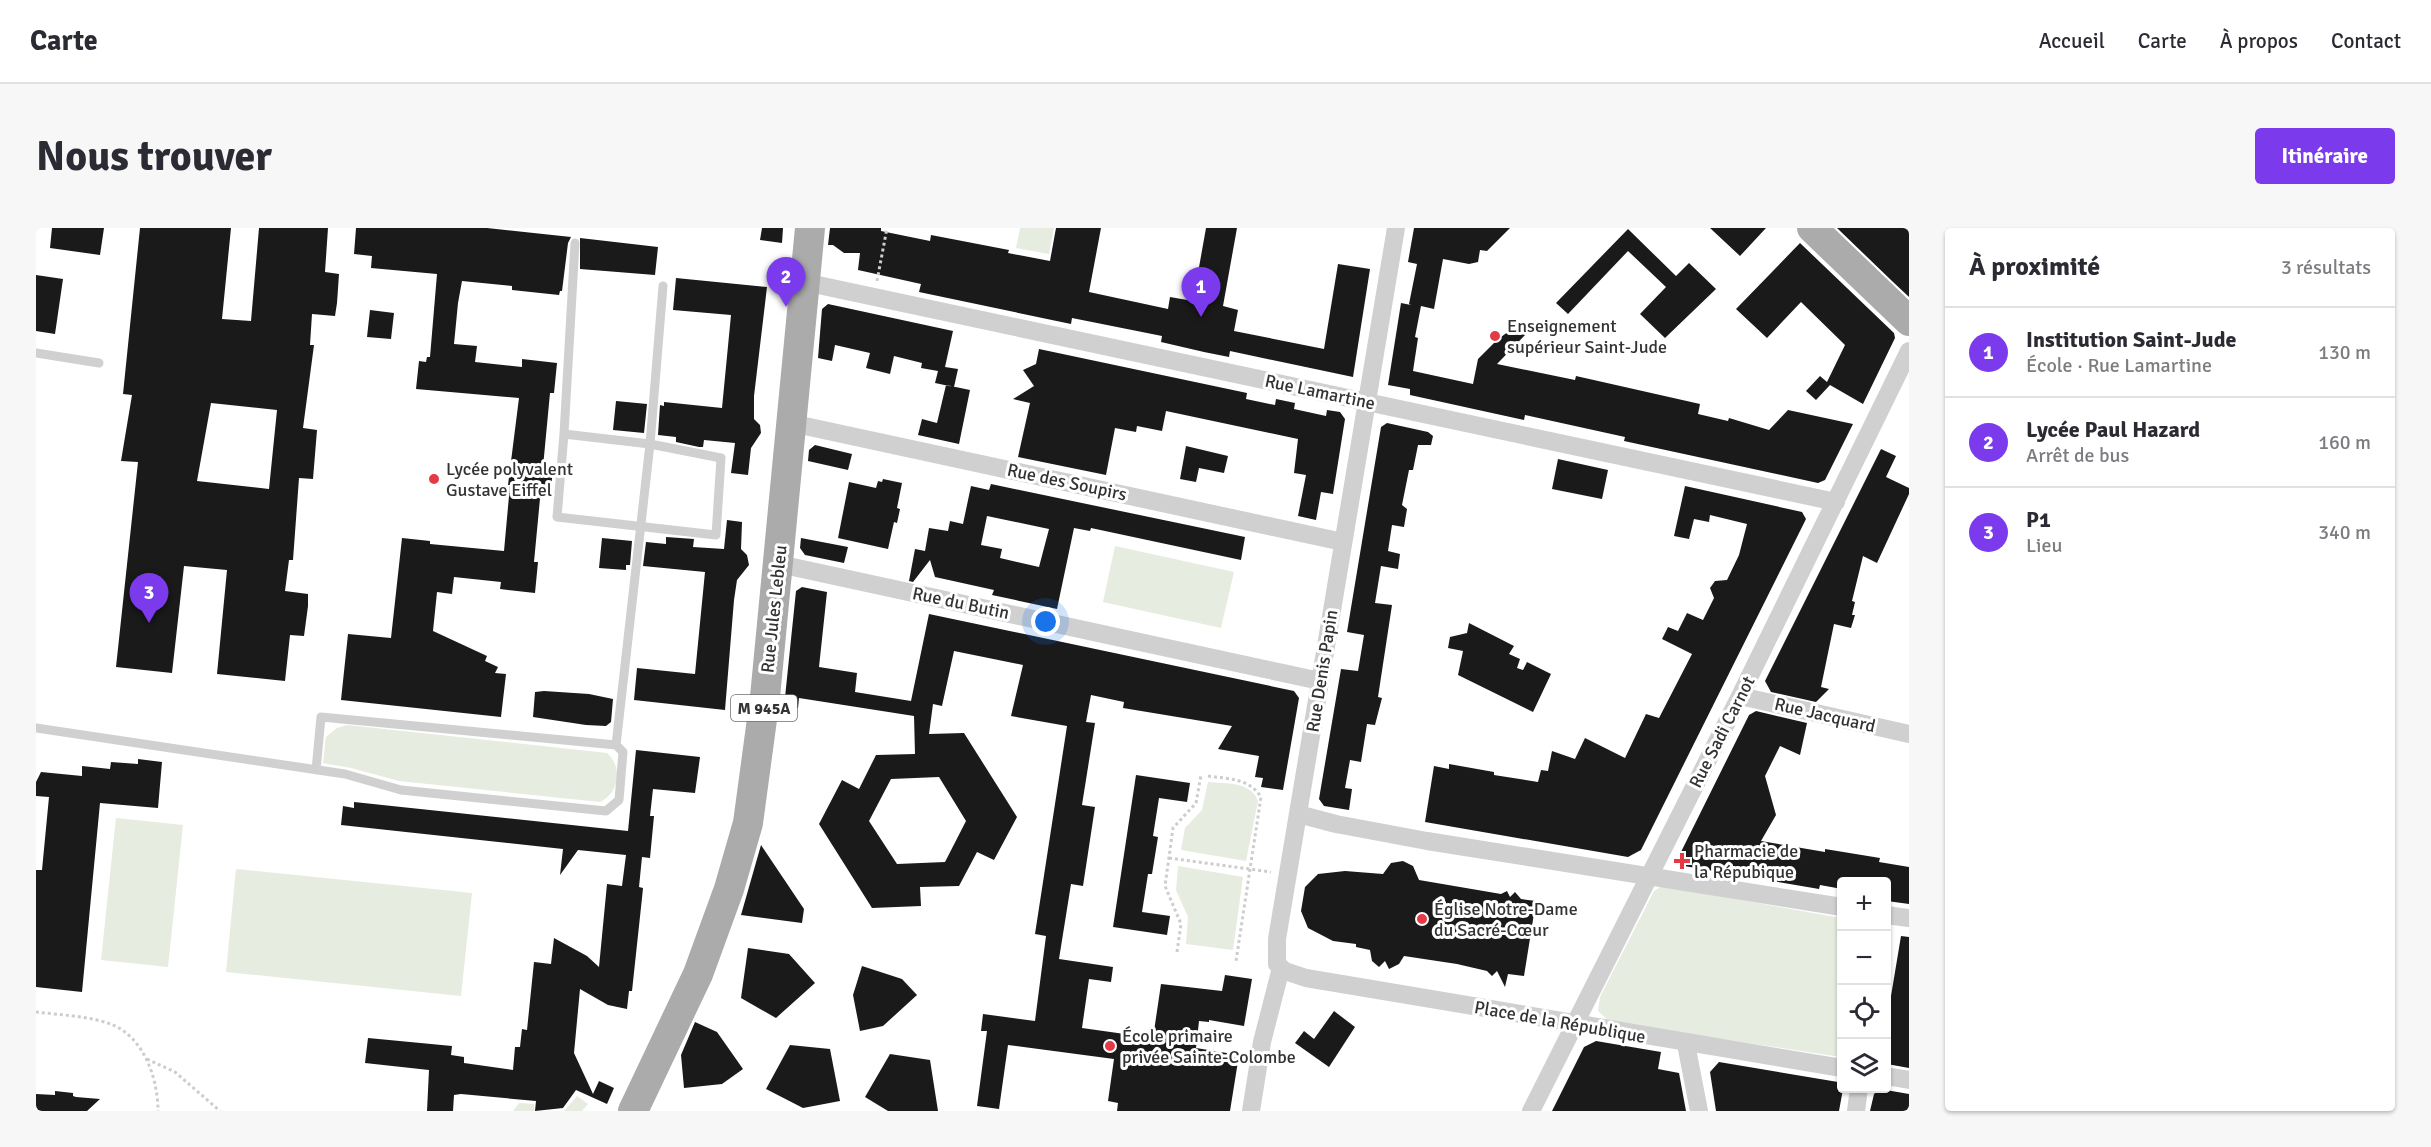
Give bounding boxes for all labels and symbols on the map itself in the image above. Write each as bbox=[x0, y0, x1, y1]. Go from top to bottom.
pin: 2 bbox=[766, 257, 806, 307]
pin: 1 bbox=[1182, 268, 1220, 317]
place label: Enseignement supérieur Saint-Jude bbox=[1507, 315, 1667, 358]
marker: Enseignement supérieur Saint-Jude bbox=[1488, 329, 1502, 343]
street label: Rue Lamartine bbox=[1263, 370, 1377, 414]
place label: Lycée polyvalent Gustave Eiffel bbox=[446, 458, 573, 501]
street label: Rue des Soupirs bbox=[1005, 459, 1129, 505]
marker: Lycée polyvalent Gustave Eiffel bbox=[427, 472, 441, 486]
street label: Rue Jules Lebleu bbox=[756, 544, 792, 674]
pin: 3 bbox=[130, 574, 168, 623]
street label: Rue du Butin bbox=[911, 582, 1011, 624]
your location bbox=[1031, 607, 1060, 636]
street label: Rue Denis Papin bbox=[1301, 608, 1343, 734]
street label: Rue Sadi Carnot bbox=[1684, 672, 1760, 792]
street label: Rue Jacquard bbox=[1772, 693, 1878, 737]
road number: M 945A bbox=[731, 695, 797, 721]
place label: Pharmacie de la Répubique bbox=[1694, 840, 1798, 883]
marker: Pharmacie de la Répubique bbox=[1675, 854, 1689, 868]
place label: Église Notre-Dame du Sacré-Cœur bbox=[1434, 898, 1578, 941]
marker: Église Notre-Dame du Sacré-Cœur bbox=[1415, 912, 1429, 926]
street label: Place de la République bbox=[1473, 996, 1647, 1048]
place label: École primaire privée Sainte-Colombe bbox=[1122, 1025, 1296, 1068]
marker: École primaire privée Sainte-Colombe bbox=[1103, 1039, 1117, 1053]

